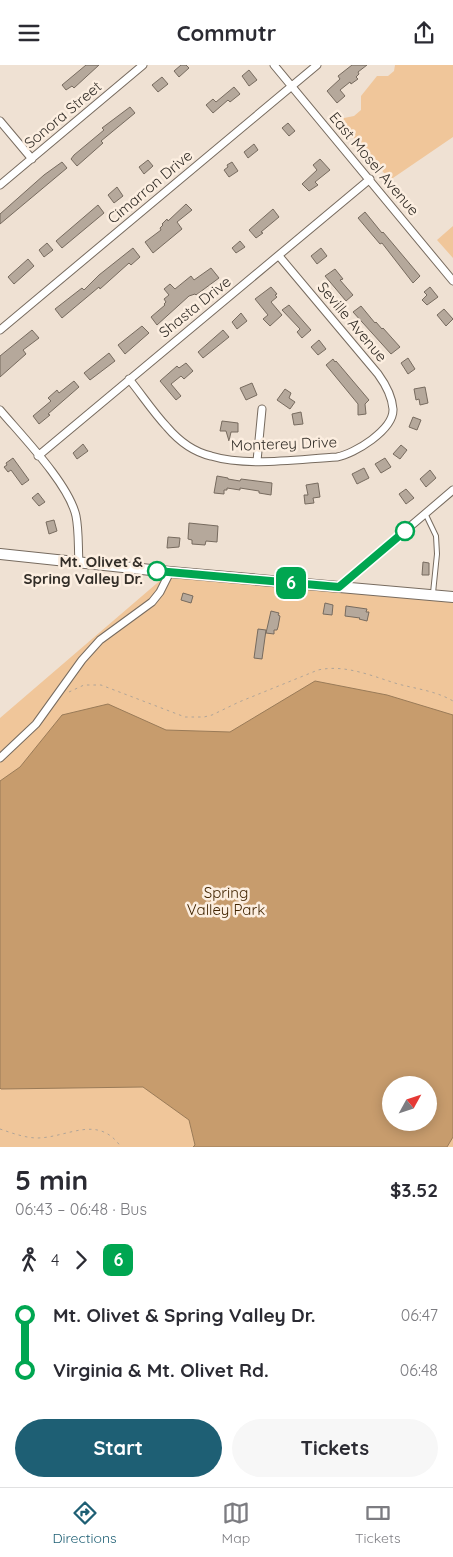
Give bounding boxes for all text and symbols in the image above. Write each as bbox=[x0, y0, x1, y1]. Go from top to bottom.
icon: menu bbox=[15, 19, 43, 47]
text: Commutr bbox=[177, 19, 276, 47]
icon: share bbox=[410, 19, 438, 47]
street label: Sonora Street bbox=[20, 77, 105, 152]
street label: East Mosel Avenue bbox=[325, 108, 423, 219]
street label: Cimarron Drive bbox=[103, 146, 196, 228]
street label: Shasta Drive bbox=[155, 272, 235, 342]
street label: Seville Avenue bbox=[313, 278, 391, 366]
street label: Monterey Drive bbox=[231, 432, 337, 455]
unlabelled marker bbox=[395, 521, 415, 541]
place label: Mt. Olivet & Spring Valley Dr. bbox=[24, 552, 143, 588]
marker: Mt. Olivet & Spring Valley Dr. bbox=[147, 561, 167, 581]
line badge: 6 bbox=[275, 567, 307, 599]
text: 6 bbox=[286, 571, 296, 594]
park label: Spring Valley Park bbox=[187, 883, 265, 919]
north arrow bbox=[382, 1076, 438, 1131]
map controls bbox=[382, 1076, 437, 1131]
text: 5 min bbox=[15, 1162, 88, 1197]
text: $3.52 bbox=[390, 1178, 438, 1202]
text: 06:43 – 06:48 · Bus bbox=[15, 1199, 147, 1219]
icon: walk bbox=[15, 1246, 43, 1274]
icon: forward bbox=[67, 1246, 95, 1274]
text: 6 bbox=[113, 1248, 123, 1271]
text: 4 bbox=[51, 1250, 59, 1270]
text: Mt. Olivet & Spring Valley Dr. bbox=[53, 1303, 315, 1327]
text: 06:47 bbox=[401, 1305, 438, 1325]
text: Virginia & Mt. Olivet Rd. bbox=[53, 1358, 269, 1382]
text: 06:48 bbox=[400, 1360, 438, 1380]
button: Start bbox=[15, 1419, 222, 1477]
button: Tickets bbox=[232, 1419, 438, 1477]
tab: Directions bbox=[52, 1499, 117, 1547]
tab: Map bbox=[222, 1499, 250, 1547]
tab: Tickets bbox=[355, 1499, 400, 1547]

